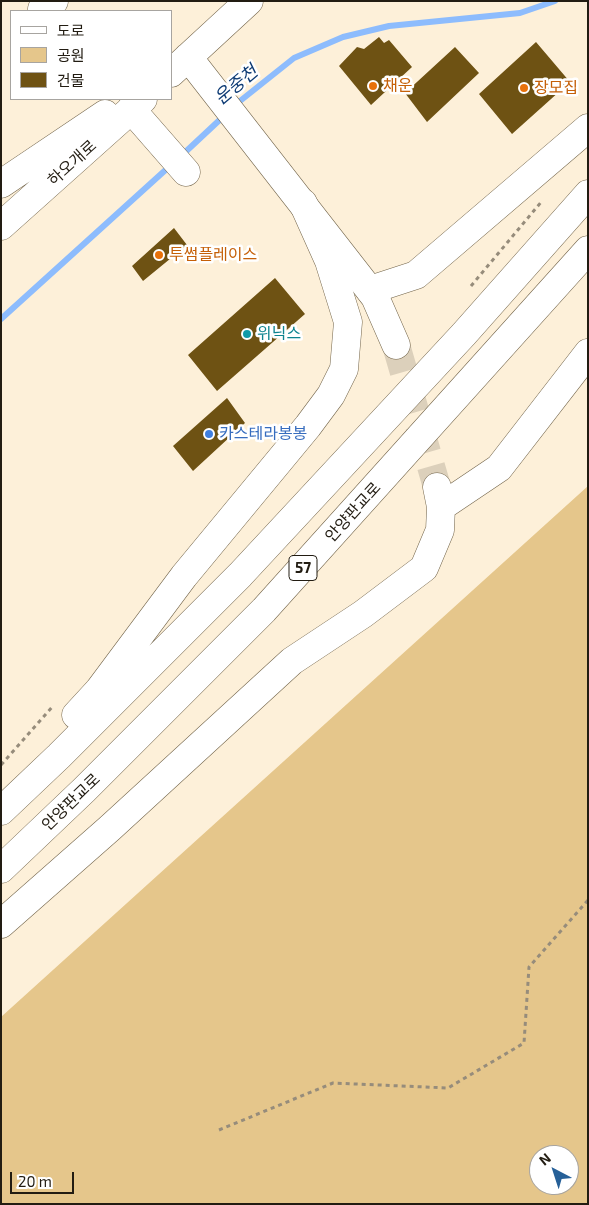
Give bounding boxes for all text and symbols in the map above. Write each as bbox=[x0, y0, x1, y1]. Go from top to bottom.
legend bbox=[10, 10, 172, 100]
text: 도로 bbox=[57, 21, 85, 39]
text: 공원 bbox=[57, 46, 85, 64]
water label: 운중천 bbox=[210, 61, 262, 109]
text: 건물 bbox=[57, 71, 85, 89]
place label: 채운 bbox=[383, 76, 412, 96]
place label: 장모집 bbox=[534, 78, 578, 98]
marker: 채운 bbox=[367, 80, 379, 92]
marker: 장모집 bbox=[518, 82, 530, 94]
street label: 하오개로 bbox=[44, 136, 100, 190]
place label: 투썸플레이스 bbox=[169, 245, 257, 265]
marker: 투썸플레이스 bbox=[153, 249, 165, 261]
place label: 위닉스 bbox=[257, 324, 301, 344]
marker: 위닉스 bbox=[241, 328, 253, 340]
place label: 카스테라봉봉 bbox=[219, 424, 307, 444]
marker: 카스테라봉봉 bbox=[203, 428, 215, 440]
street label: 안양판교로 bbox=[321, 478, 385, 546]
road number: 57 bbox=[289, 556, 317, 580]
street label: 안양판교로 bbox=[38, 770, 104, 834]
north arrow bbox=[529, 1145, 579, 1195]
text: N bbox=[535, 1149, 554, 1169]
scale bar bbox=[12, 1162, 76, 1194]
text: 20 m bbox=[18, 1172, 52, 1190]

